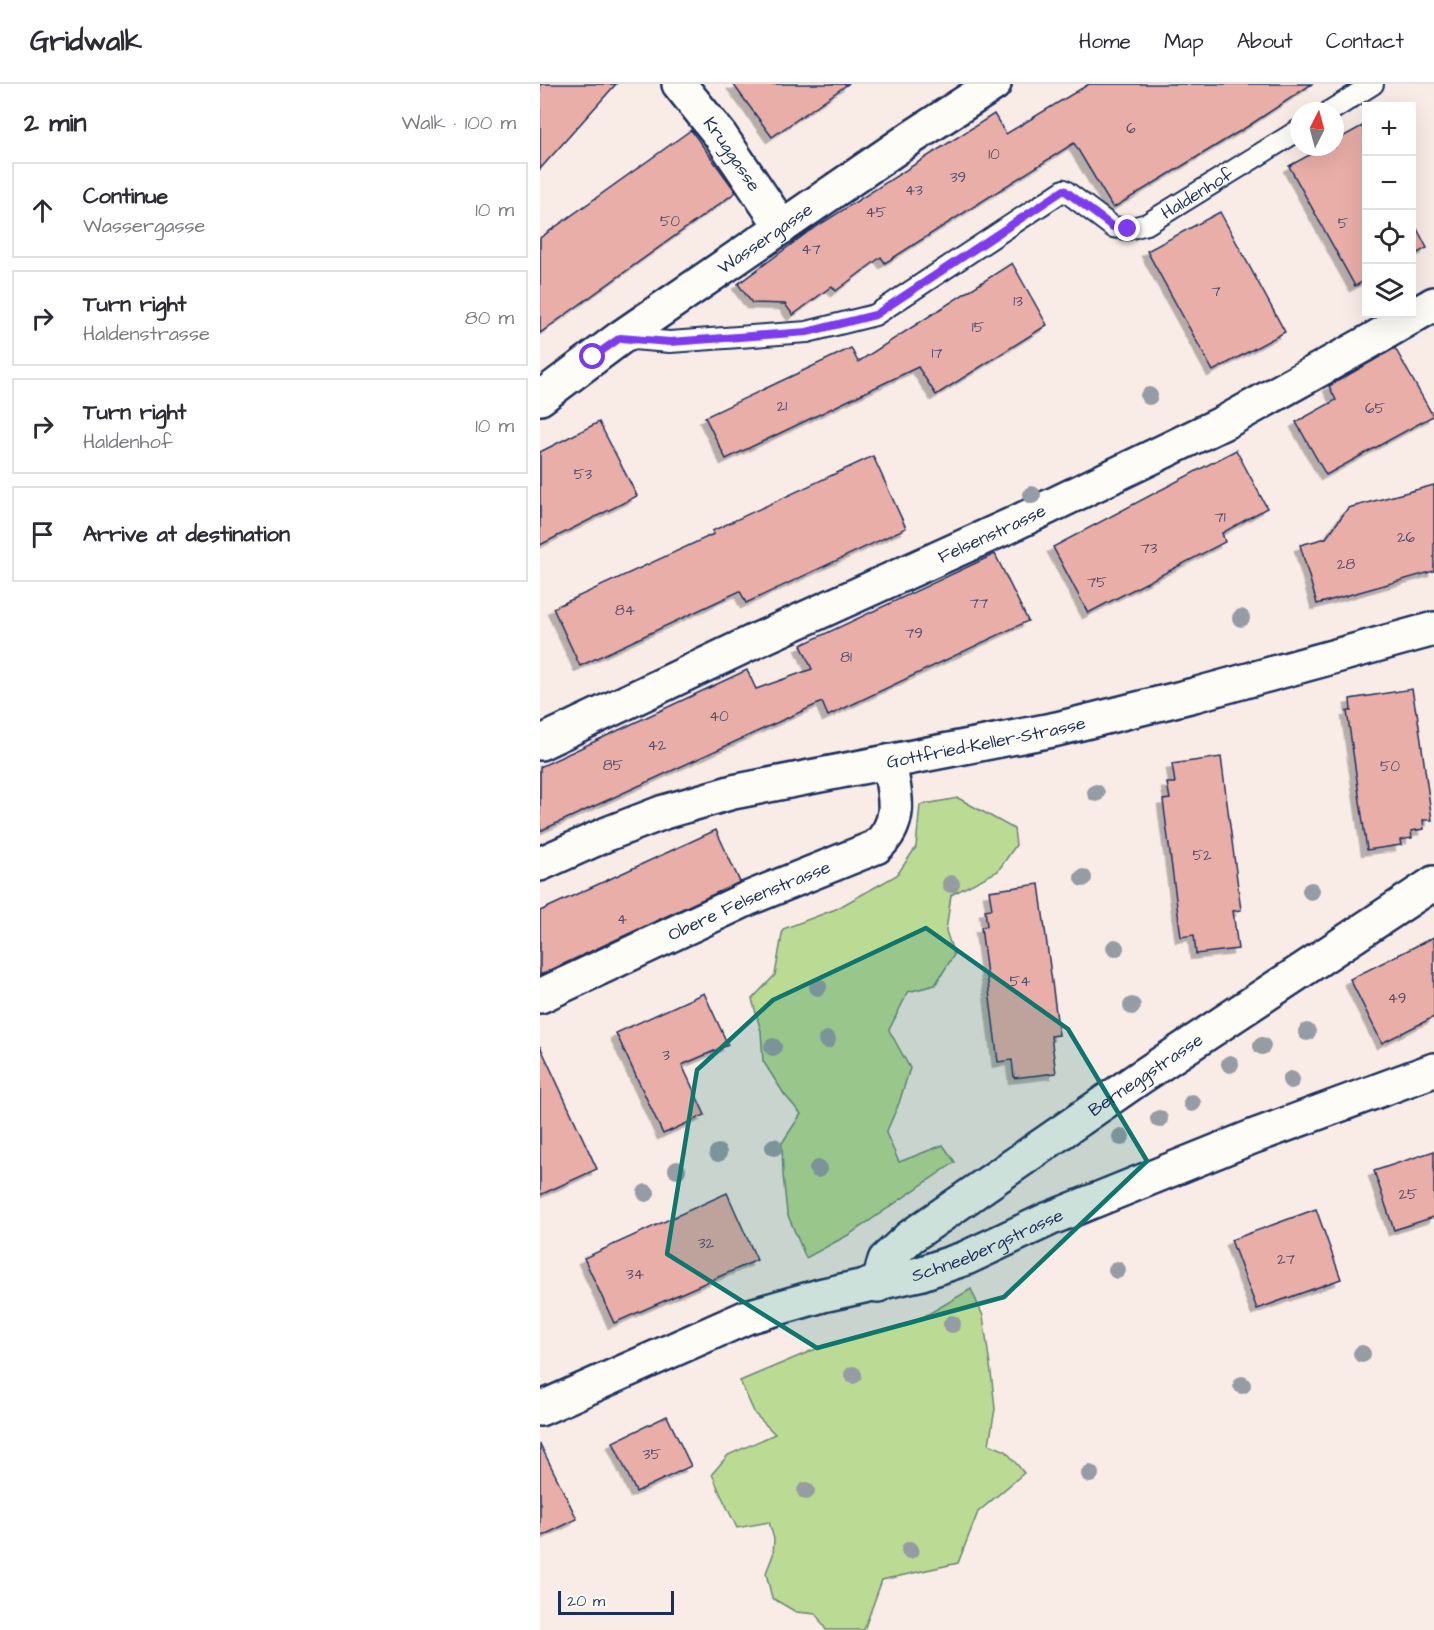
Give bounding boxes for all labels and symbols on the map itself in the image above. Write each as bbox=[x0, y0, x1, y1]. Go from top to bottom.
north arrow bbox=[1290, 102, 1344, 156]
street label: Kruggasse bbox=[698, 111, 767, 196]
house number: 6 bbox=[1126, 118, 1136, 139]
house number: 10 bbox=[988, 144, 1000, 165]
street label: Haldenhof bbox=[1156, 161, 1238, 225]
house number: 39 bbox=[950, 167, 966, 188]
house number: 43 bbox=[905, 180, 923, 201]
street label: Wassergasse bbox=[713, 197, 818, 280]
house number: 45 bbox=[866, 202, 887, 223]
house number: 50 bbox=[660, 211, 681, 232]
house number: 5 bbox=[1338, 213, 1349, 234]
route end bbox=[1114, 215, 1140, 241]
house number: 47 bbox=[801, 239, 821, 260]
house number: 7 bbox=[1211, 281, 1221, 302]
house number: 13 bbox=[1013, 291, 1023, 312]
house number: 15 bbox=[972, 317, 985, 338]
route start bbox=[579, 343, 605, 369]
house number: 17 bbox=[931, 343, 943, 364]
house number: 21 bbox=[777, 396, 787, 417]
house number: 65 bbox=[1365, 398, 1385, 419]
house number: 53 bbox=[574, 464, 592, 485]
street label: Felsenstrasse bbox=[934, 498, 1050, 569]
house number: 71 bbox=[1214, 507, 1226, 528]
house number: 26 bbox=[1397, 527, 1416, 548]
house number: 73 bbox=[1141, 538, 1158, 559]
house number: 28 bbox=[1337, 554, 1355, 575]
house number: 75 bbox=[1087, 572, 1107, 593]
house number: 77 bbox=[970, 593, 988, 614]
house number: 84 bbox=[615, 600, 635, 621]
house number: 79 bbox=[905, 623, 923, 644]
house number: 81 bbox=[840, 647, 852, 668]
house number: 40 bbox=[709, 706, 729, 727]
street label: Gottfried-Keller-Strasse bbox=[884, 710, 1088, 774]
house number: 42 bbox=[648, 735, 667, 756]
house number: 85 bbox=[603, 755, 624, 776]
house number: 50 bbox=[1380, 756, 1401, 777]
house number: 52 bbox=[1192, 845, 1212, 866]
street label: Obere Felsenstrasse bbox=[664, 854, 834, 947]
house number: 4 bbox=[617, 909, 627, 930]
house number: 54 bbox=[1010, 971, 1030, 992]
house number: 49 bbox=[1388, 988, 1406, 1009]
street label: Berneggstrasse bbox=[1083, 1027, 1208, 1122]
house number: 3 bbox=[662, 1045, 670, 1066]
house number: 25 bbox=[1398, 1184, 1418, 1205]
street label: Schneebergstrasse bbox=[909, 1202, 1067, 1288]
house number: 32 bbox=[698, 1233, 715, 1254]
house number: 27 bbox=[1277, 1249, 1295, 1270]
house number: 34 bbox=[626, 1264, 644, 1285]
house number: 35 bbox=[643, 1444, 661, 1465]
scale bar bbox=[558, 1588, 674, 1616]

